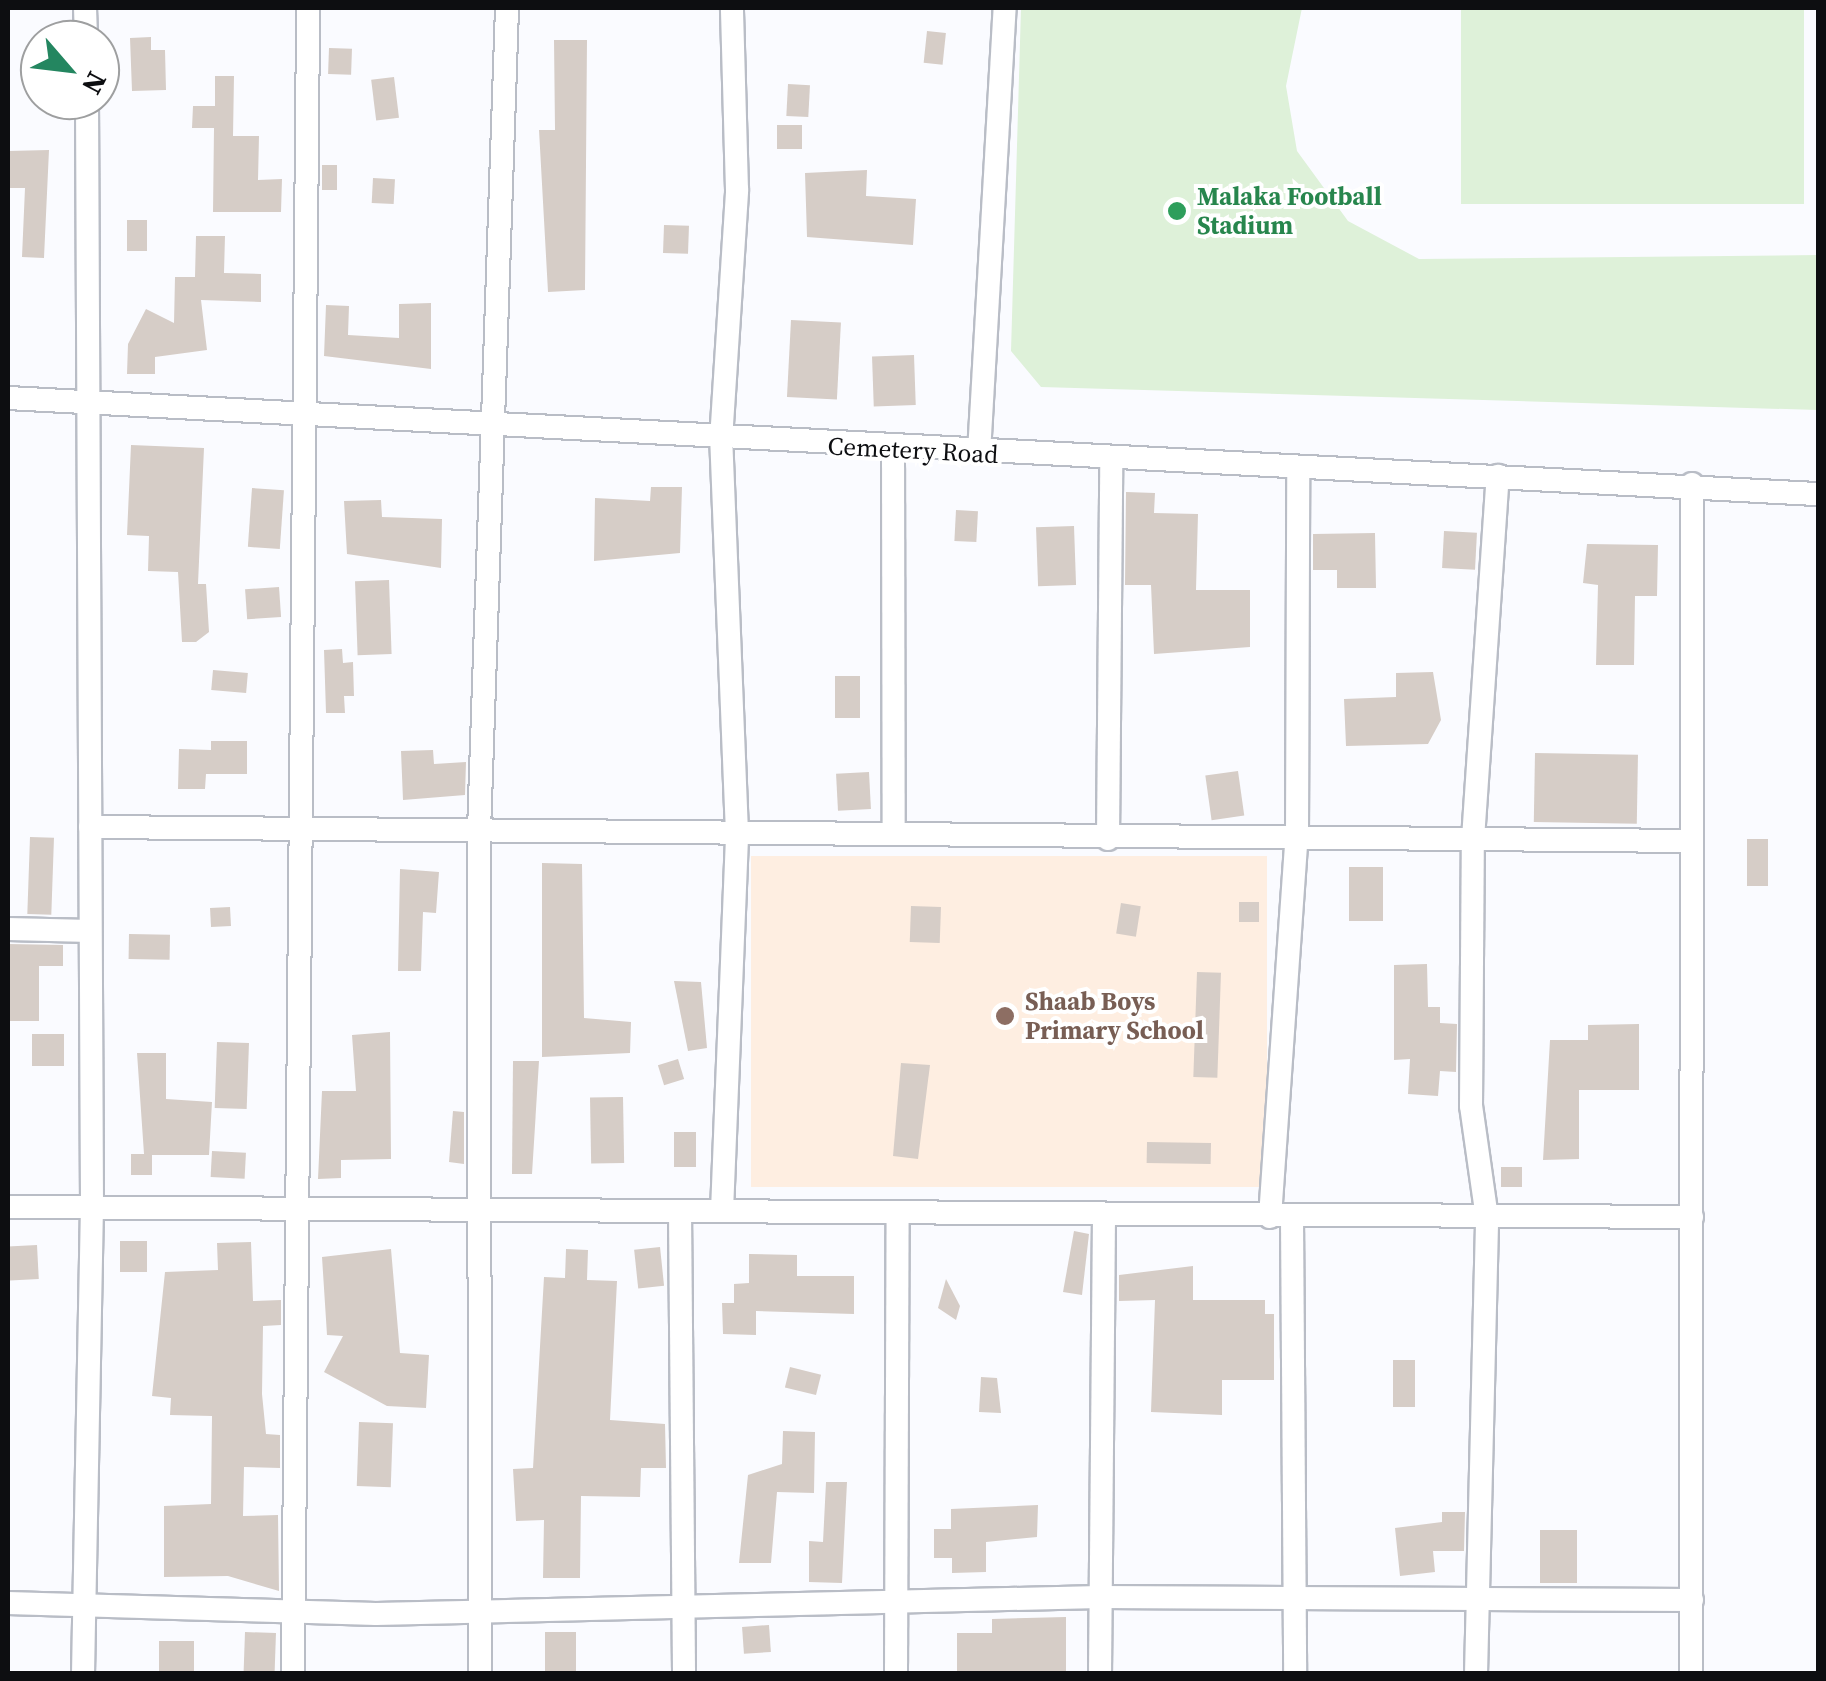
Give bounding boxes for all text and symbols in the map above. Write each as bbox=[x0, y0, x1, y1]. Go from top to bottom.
north arrow bbox=[20, 20, 120, 120]
text: N bbox=[73, 65, 116, 101]
place label: Malaka Football Stadium bbox=[1197, 182, 1382, 241]
marker: Malaka Football Stadium bbox=[1166, 200, 1188, 222]
street label: Cemetery Road bbox=[827, 431, 999, 469]
place label: Shaab Boys Primary School bbox=[1025, 987, 1204, 1046]
marker: Shaab Boys Primary School bbox=[994, 1005, 1016, 1027]

